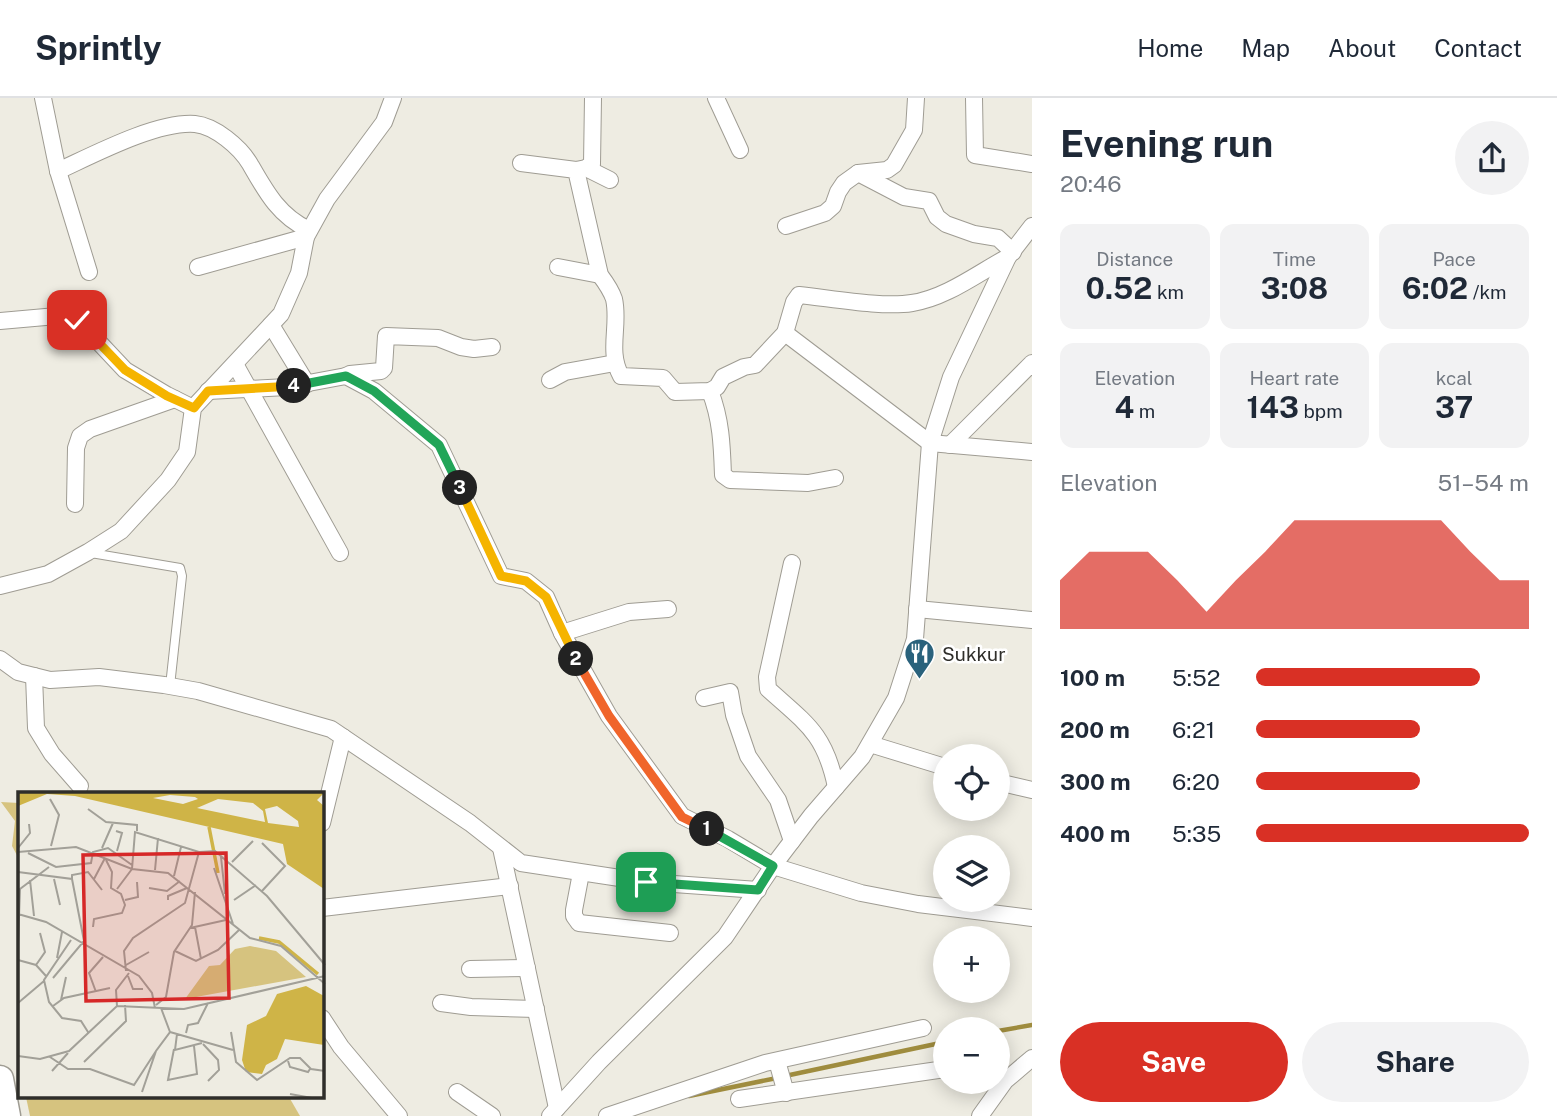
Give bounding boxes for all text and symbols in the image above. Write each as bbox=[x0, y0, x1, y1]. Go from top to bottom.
text: Sprintly bbox=[35, 29, 162, 67]
text: Home bbox=[1137, 34, 1203, 62]
text: Map bbox=[1241, 34, 1290, 62]
text: About bbox=[1328, 34, 1396, 62]
text: Contact bbox=[1434, 34, 1522, 62]
text: Evening run bbox=[1060, 121, 1273, 166]
button: share bbox=[1455, 121, 1529, 195]
text: 20:46 bbox=[1060, 170, 1122, 197]
text: Distance bbox=[1096, 248, 1173, 270]
text: Time bbox=[1273, 248, 1316, 270]
text: Pace bbox=[1432, 248, 1476, 270]
text: 0.52 bbox=[1086, 270, 1152, 306]
text: 3:08 bbox=[1261, 270, 1328, 306]
text: 6:02 bbox=[1402, 270, 1468, 306]
text: km bbox=[1152, 281, 1184, 303]
text: /km bbox=[1468, 281, 1507, 303]
pin bbox=[47, 290, 107, 350]
icon: check bbox=[58, 301, 96, 339]
text: Elevation bbox=[1095, 367, 1175, 389]
text: Heart rate bbox=[1250, 367, 1339, 389]
text: kcal bbox=[1436, 367, 1473, 389]
pin: 4 bbox=[276, 368, 312, 404]
text: 4 bbox=[287, 374, 300, 396]
text: 4 bbox=[1114, 389, 1134, 425]
text: 143 bbox=[1246, 389, 1299, 425]
text: 37 bbox=[1435, 389, 1473, 425]
text: m bbox=[1134, 400, 1155, 422]
text: bpm bbox=[1299, 400, 1343, 422]
text: Elevation bbox=[1060, 469, 1158, 496]
text: 51–54 m bbox=[1437, 469, 1529, 496]
pin: 3 bbox=[442, 470, 477, 506]
text: 3 bbox=[453, 476, 466, 498]
restaurant icon: Sukkur bbox=[902, 637, 936, 681]
pin: 2 bbox=[558, 642, 594, 676]
place label: Sukkur bbox=[942, 643, 1006, 665]
text: 2 bbox=[569, 647, 582, 669]
text: 100 m bbox=[1060, 664, 1125, 691]
text: 5:52 bbox=[1172, 664, 1220, 691]
text: 200 m bbox=[1060, 716, 1130, 743]
text: 6:21 bbox=[1172, 716, 1215, 743]
map controls bbox=[933, 744, 1010, 1094]
button: locate bbox=[933, 744, 1010, 821]
text: 300 m bbox=[1060, 768, 1131, 795]
text: 6:20 bbox=[1172, 768, 1220, 795]
inset map bbox=[18, 792, 324, 1098]
pin: 1 bbox=[690, 812, 724, 846]
text: 1 bbox=[702, 817, 711, 839]
text: 400 m bbox=[1060, 820, 1130, 847]
text: 5:35 bbox=[1172, 820, 1221, 847]
button: layers bbox=[933, 835, 1010, 912]
pin bbox=[616, 852, 676, 912]
icon: arrive bbox=[627, 863, 665, 901]
button: + bbox=[933, 926, 1010, 1003]
button: − bbox=[933, 1017, 1010, 1094]
button: Save bbox=[1060, 1022, 1288, 1102]
button: Share bbox=[1302, 1022, 1529, 1102]

